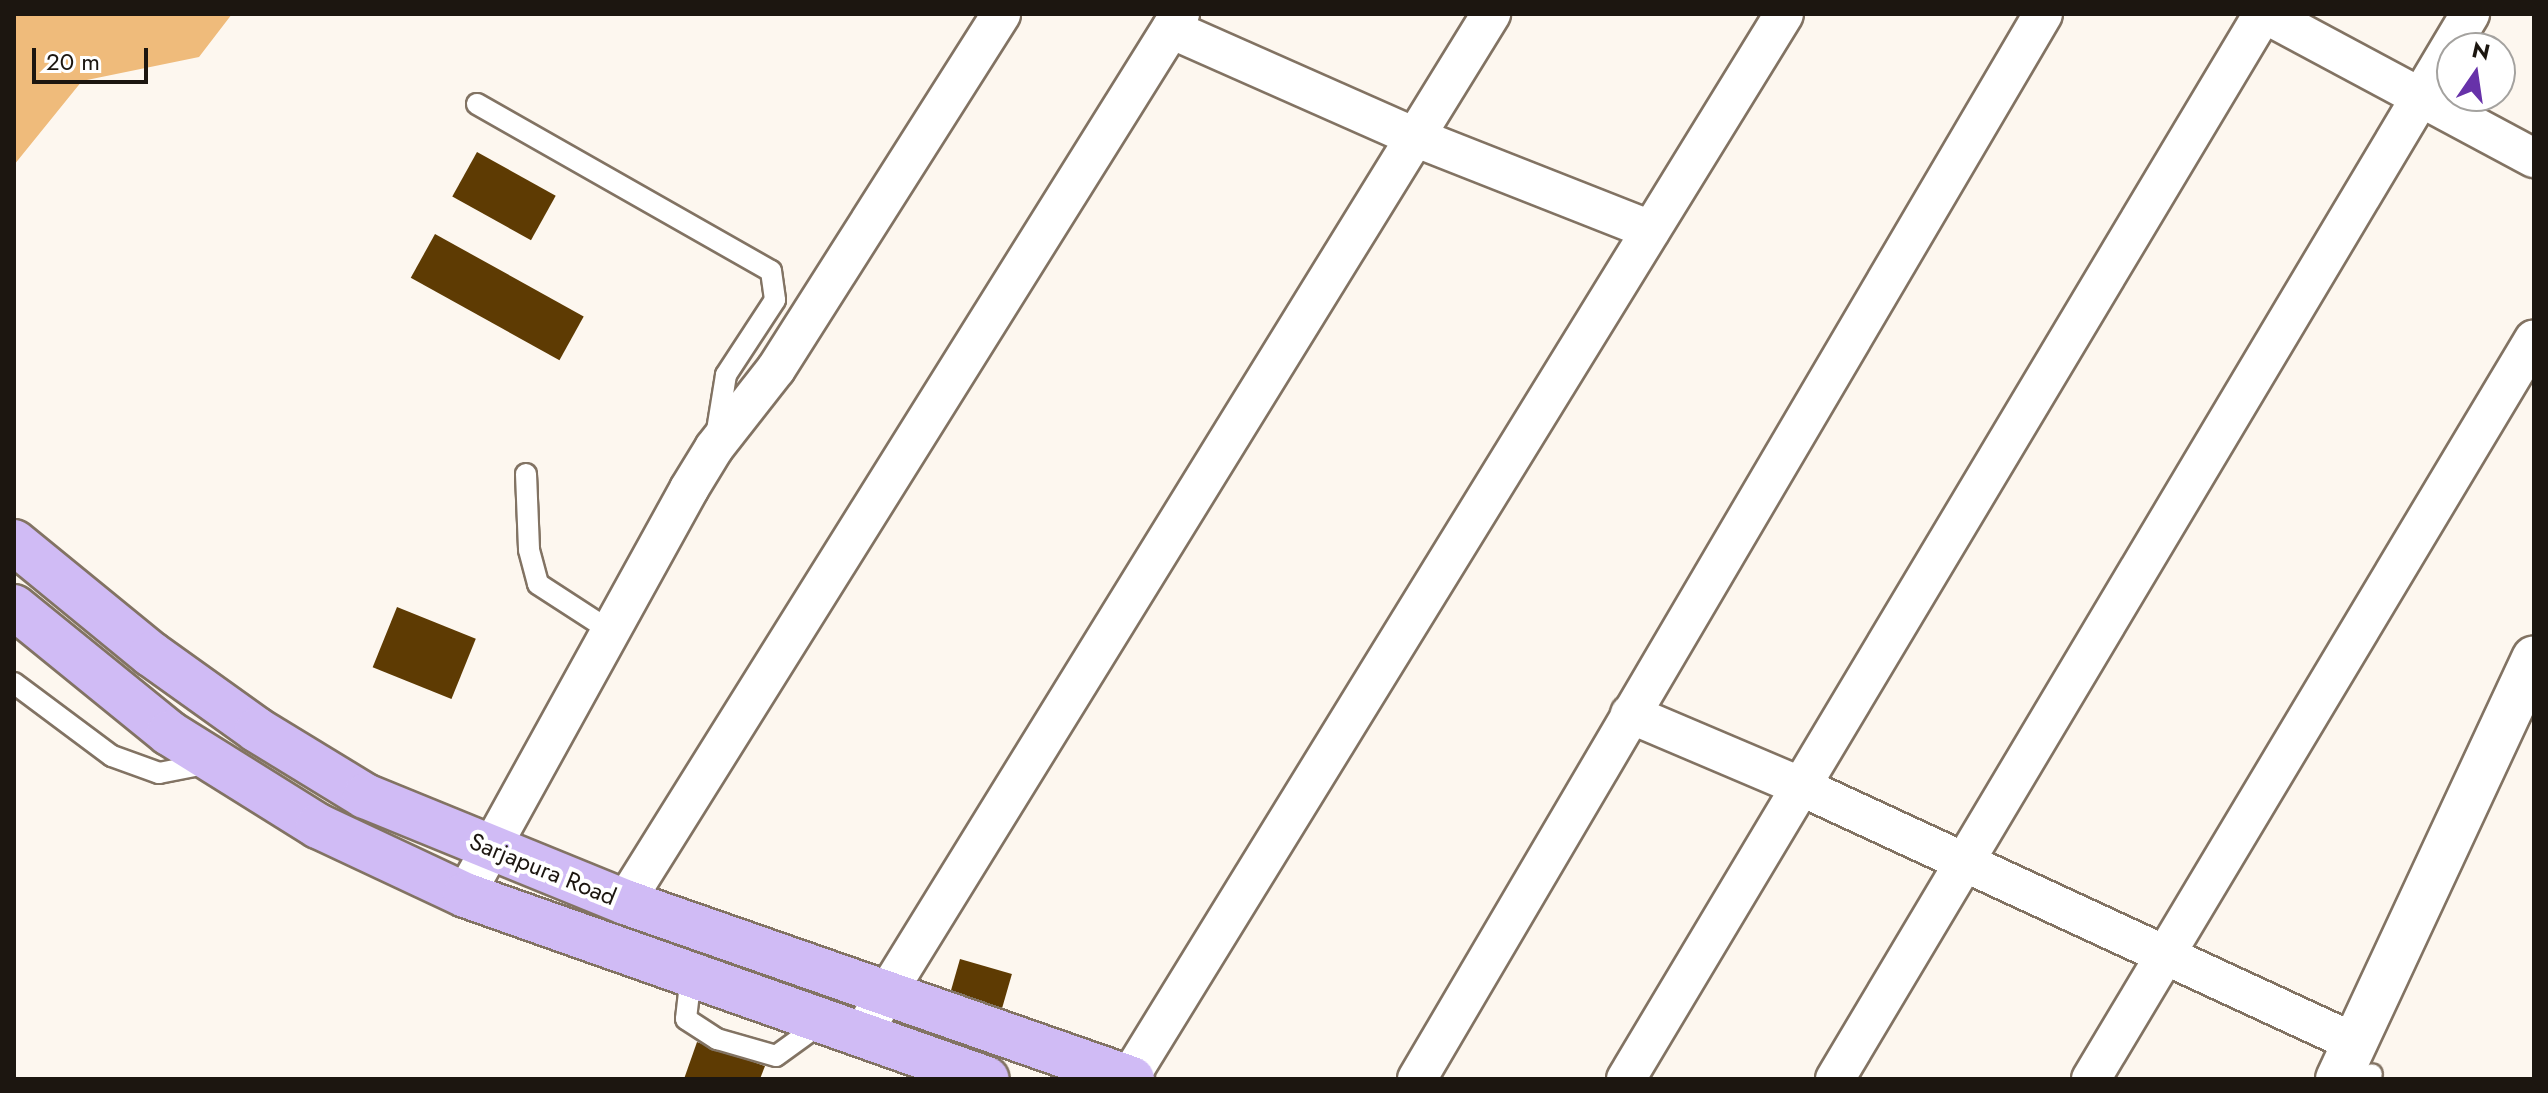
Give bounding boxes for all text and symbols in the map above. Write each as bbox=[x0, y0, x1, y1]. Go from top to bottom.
scale bar bbox=[36, 32, 152, 82]
north arrow bbox=[2436, 32, 2516, 112]
text: N bbox=[2469, 33, 2493, 68]
text: 20 m bbox=[46, 44, 100, 79]
street label: Sarjapura Road bbox=[466, 827, 620, 911]

